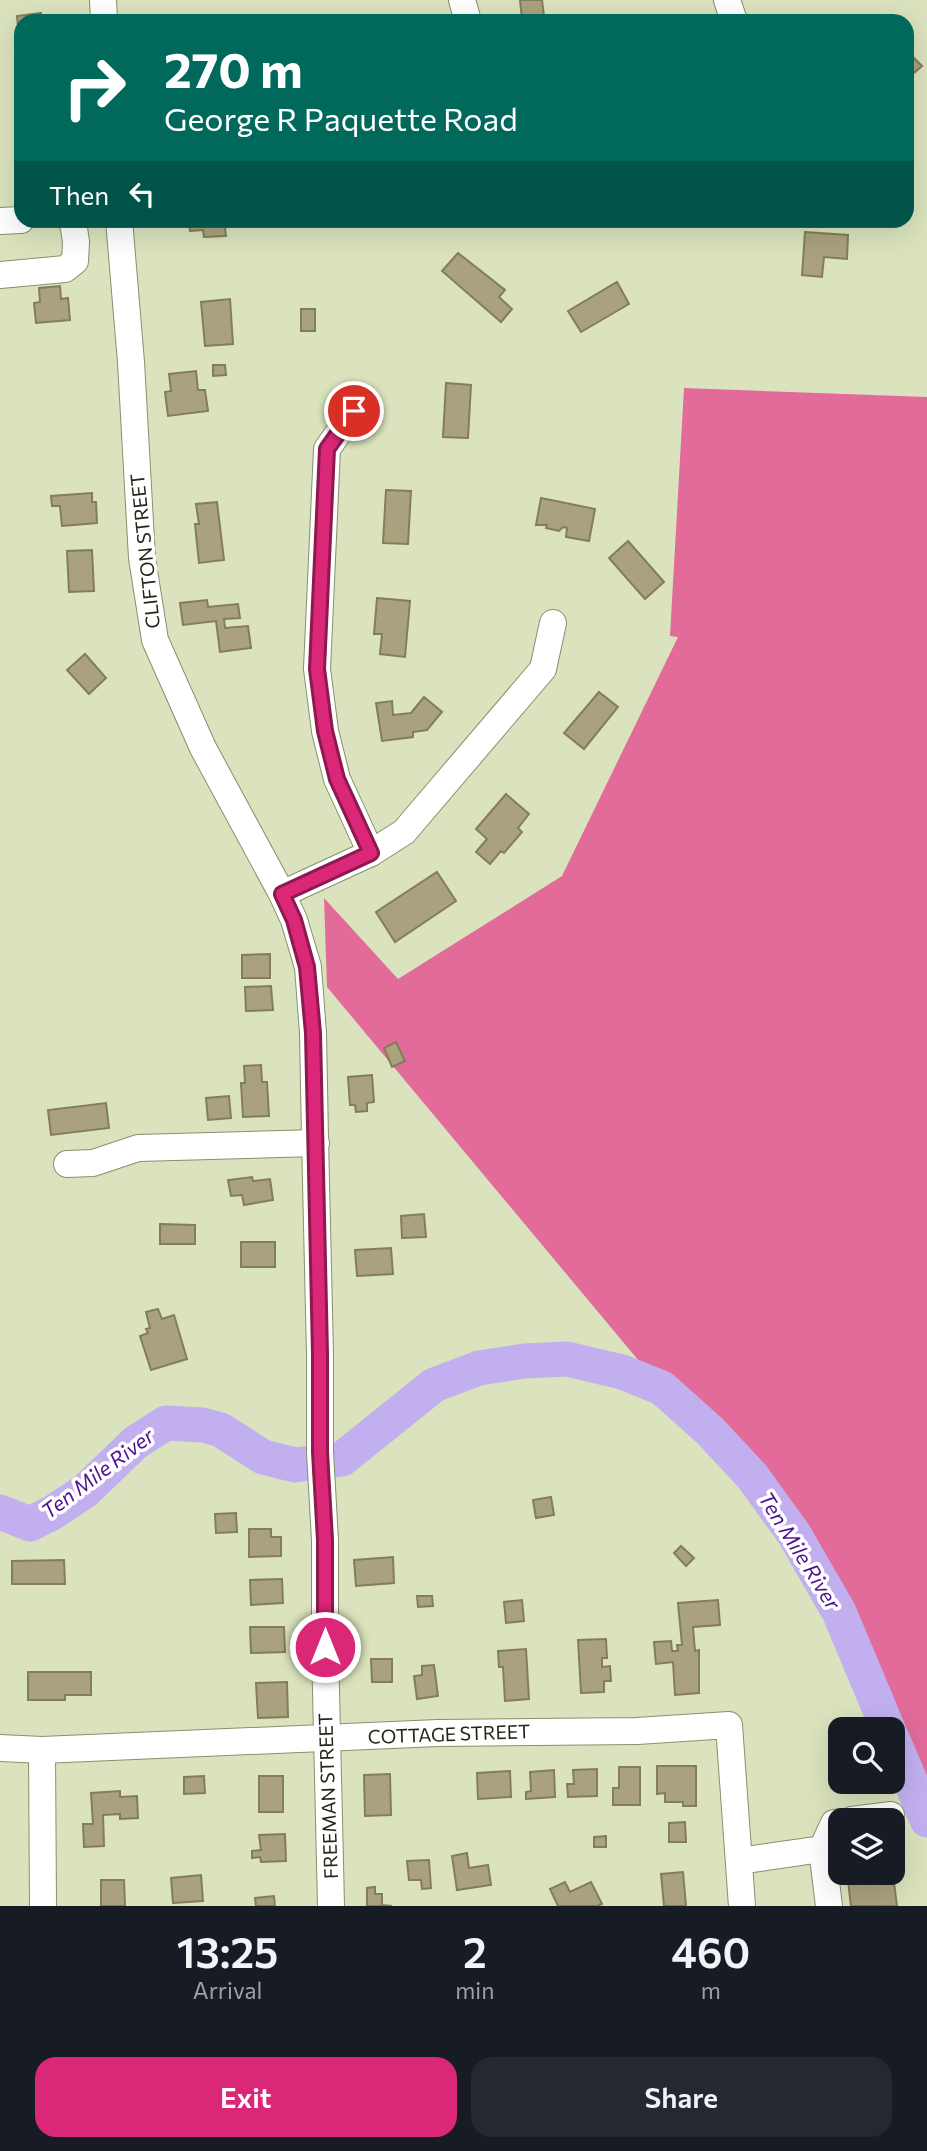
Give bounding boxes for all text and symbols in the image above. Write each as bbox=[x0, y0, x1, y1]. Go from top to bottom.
text: 270 m bbox=[164, 38, 303, 98]
icon: right bbox=[49, 42, 140, 133]
text: George R Paquette Road bbox=[164, 98, 518, 138]
icon: left bbox=[123, 175, 161, 213]
text: Then bbox=[49, 179, 109, 210]
pin bbox=[324, 381, 384, 441]
icon: arrive bbox=[335, 392, 373, 430]
street label: CLIFTON STREET bbox=[125, 472, 164, 630]
water label: Ten Mile River bbox=[36, 1422, 159, 1523]
water label: Ten Mile River bbox=[754, 1487, 847, 1614]
position arrow bbox=[288, 1610, 362, 1684]
street label: FREEMAN STREET bbox=[313, 1713, 342, 1879]
map controls bbox=[828, 1717, 905, 1885]
button: search bbox=[828, 1717, 905, 1794]
street label: COTTAGE STREET bbox=[367, 1719, 531, 1748]
button: layers bbox=[828, 1808, 905, 1885]
text: 13:25 bbox=[177, 1925, 278, 1977]
text: 2 bbox=[463, 1925, 487, 1977]
text: 460 bbox=[671, 1925, 750, 1977]
text: Arrival bbox=[193, 1976, 262, 2004]
text: min bbox=[455, 1976, 494, 2004]
text: m bbox=[701, 1976, 721, 2004]
button: Exit bbox=[35, 2057, 457, 2137]
button: Share bbox=[471, 2057, 892, 2137]

